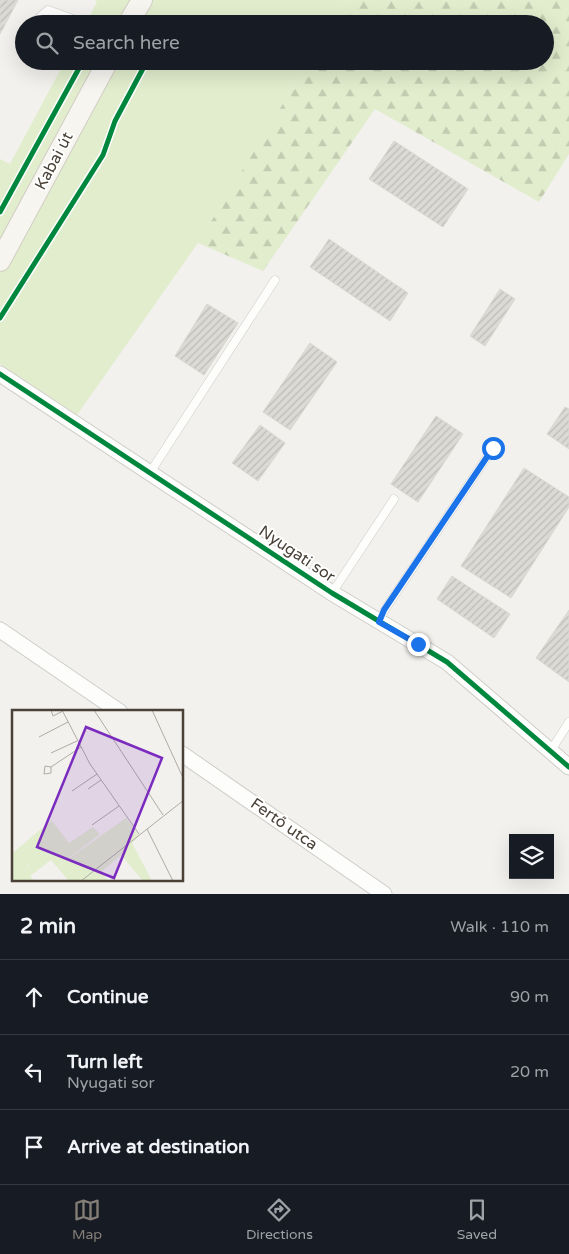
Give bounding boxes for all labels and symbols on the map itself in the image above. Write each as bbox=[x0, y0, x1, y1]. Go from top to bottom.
street label: Kabai út bbox=[30, 129, 78, 193]
route start bbox=[482, 437, 505, 460]
street label: Nyugati sor bbox=[255, 521, 340, 587]
route end bbox=[407, 633, 430, 656]
inset map bbox=[12, 710, 184, 882]
street label: Fertő utca bbox=[247, 794, 321, 854]

